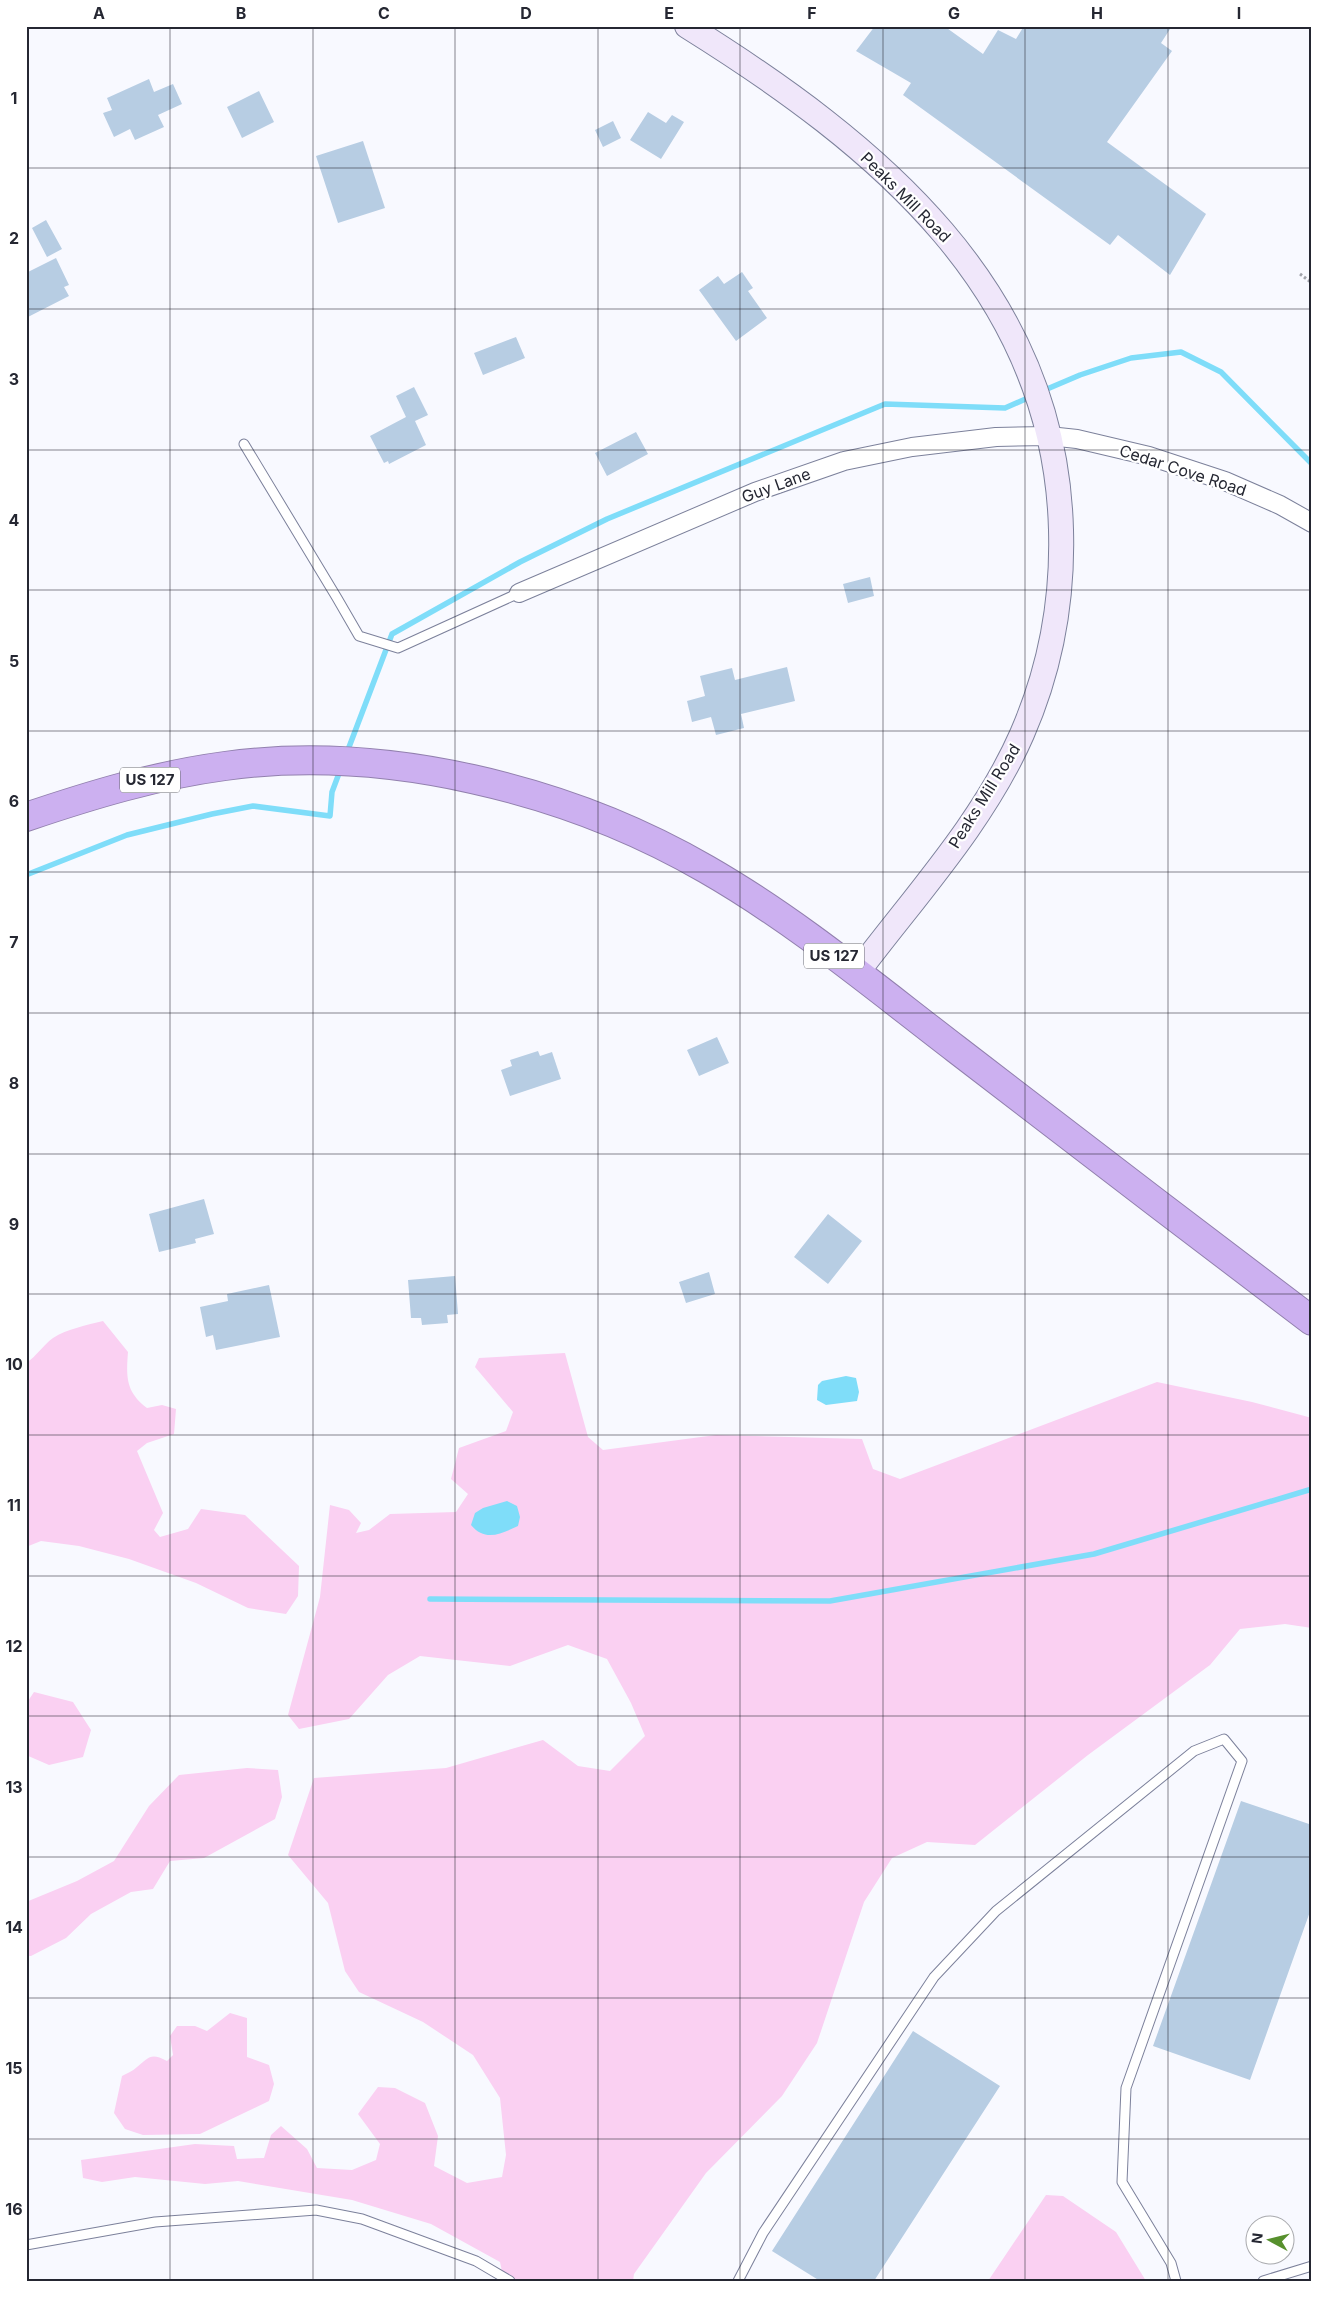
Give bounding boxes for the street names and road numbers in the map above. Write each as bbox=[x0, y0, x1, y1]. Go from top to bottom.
street label: Peaks Mill Road bbox=[857, 148, 955, 246]
street label: Cedar Cove Road bbox=[1117, 440, 1249, 500]
street label: Guy Lane bbox=[739, 463, 813, 507]
street label: Peaks Mill Road bbox=[944, 740, 1024, 852]
road number: US 127 bbox=[120, 768, 180, 792]
road number: US 127 bbox=[804, 944, 864, 968]

